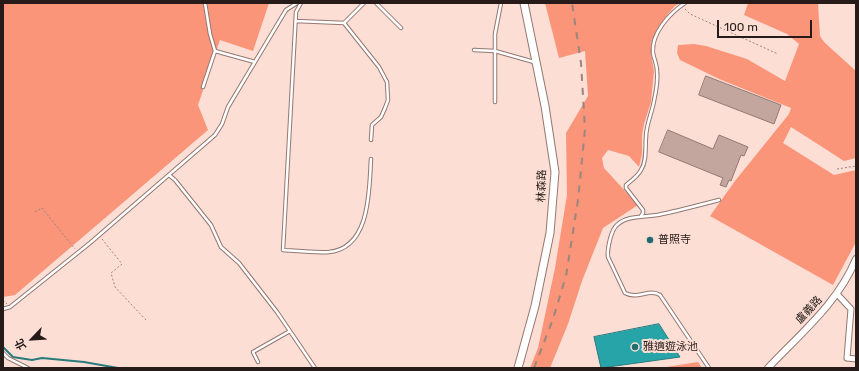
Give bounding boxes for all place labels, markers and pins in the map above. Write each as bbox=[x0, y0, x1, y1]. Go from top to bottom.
place label: 普照寺 bbox=[658, 233, 691, 247]
marker: 普照寺 bbox=[645, 235, 655, 245]
place label: 雅適遊泳池 bbox=[643, 340, 698, 354]
marker: 雅適遊泳池 bbox=[630, 342, 640, 352]

